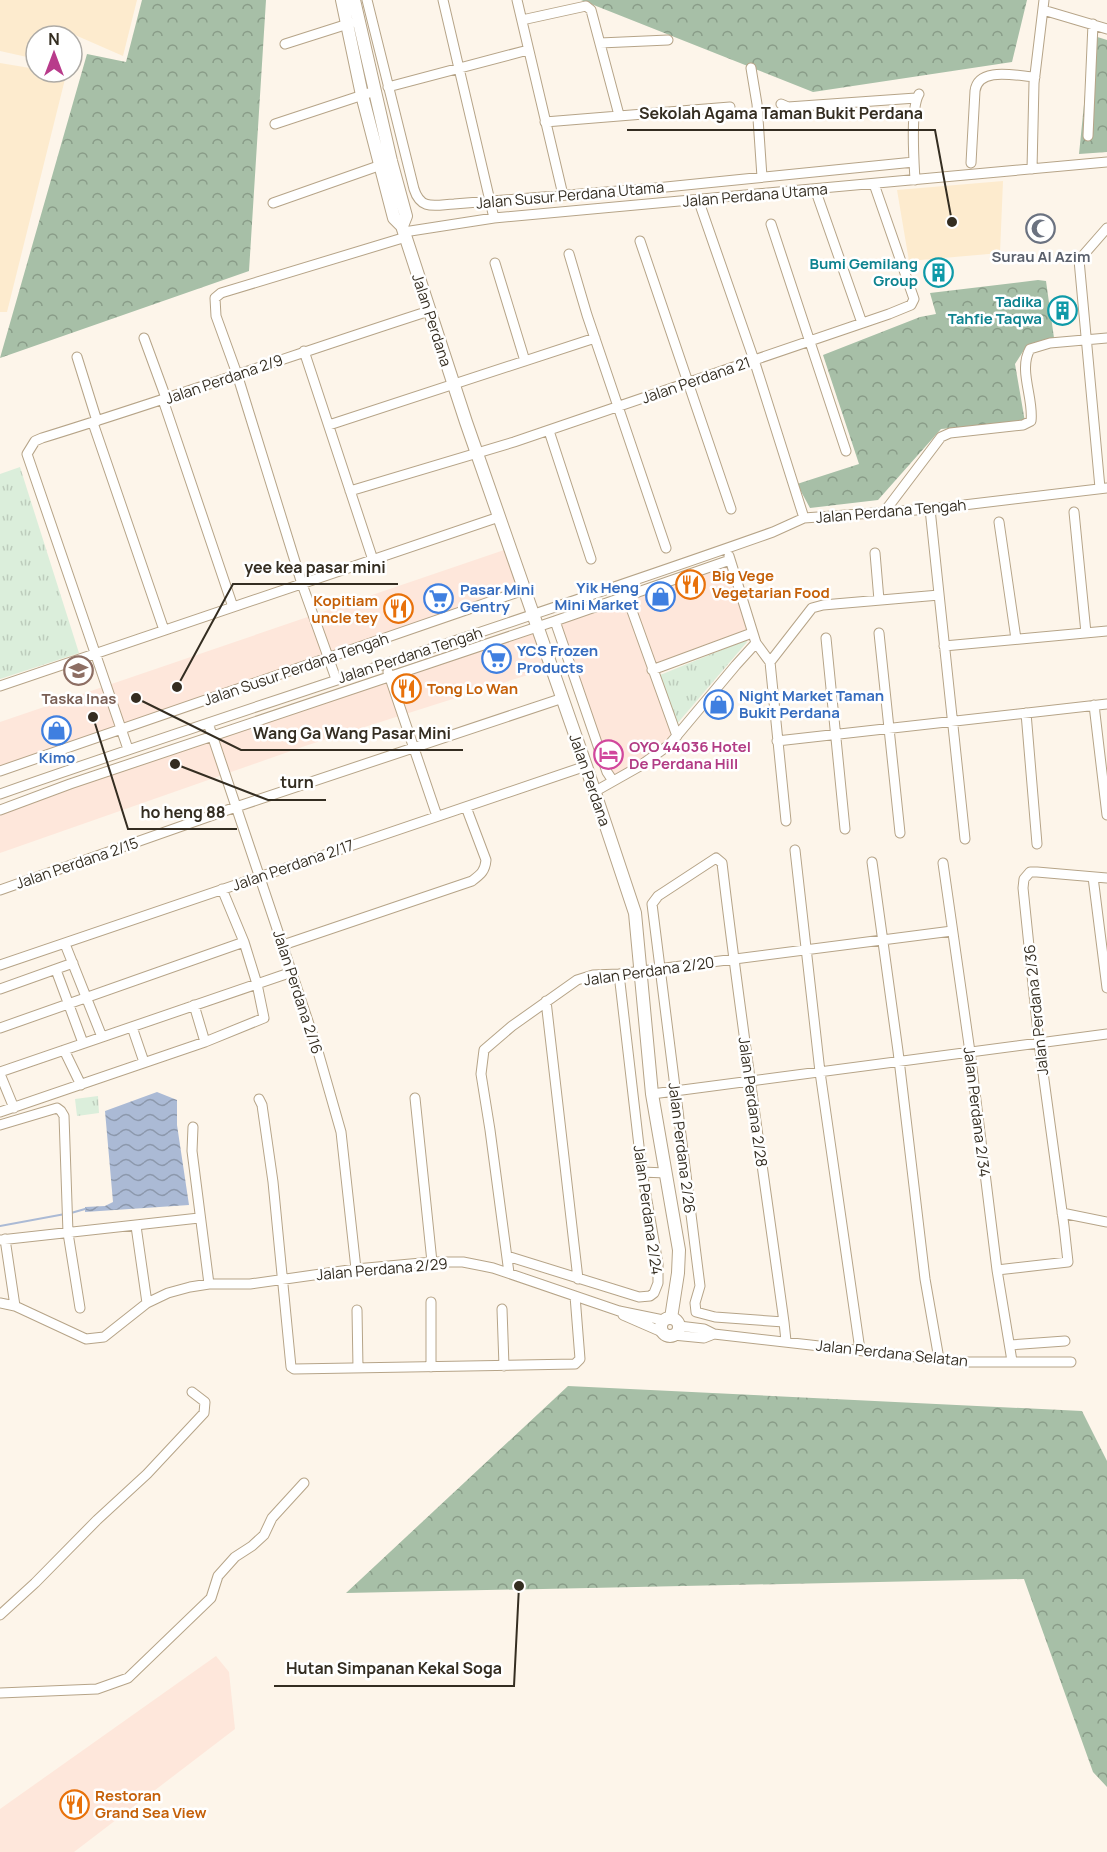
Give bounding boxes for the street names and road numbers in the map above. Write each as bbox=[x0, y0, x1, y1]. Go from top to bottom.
street label: Jalan Susur Perdana Utama bbox=[475, 176, 665, 214]
street label: Jalan Perdana Utama bbox=[682, 178, 828, 212]
street label: Jalan Perdana bbox=[407, 271, 457, 369]
street label: Jalan Perdana 2/9 bbox=[162, 349, 286, 409]
street label: Jalan Perdana 21 bbox=[639, 352, 753, 408]
street label: Jalan Perdana Tengah bbox=[815, 494, 967, 528]
street label: Jalan Perdana Tengah bbox=[335, 622, 485, 688]
street label: Jalan Susur Perdana Tengah bbox=[201, 627, 391, 711]
street label: Jalan Perdana bbox=[564, 731, 616, 829]
street label: Jalan Perdana 2/15 bbox=[13, 832, 141, 894]
street label: Jalan Perdana 2/17 bbox=[229, 834, 357, 896]
street label: Jalan Perdana 2/16 bbox=[268, 927, 328, 1057]
street label: Jalan Perdana 2/36 bbox=[1019, 944, 1053, 1076]
street label: Jalan Perdana 2/20 bbox=[582, 951, 716, 991]
street label: Jalan Perdana 2/28 bbox=[733, 1036, 773, 1168]
street label: Jalan Perdana 2/34 bbox=[959, 1046, 995, 1178]
street label: Jalan Perdana 2/26 bbox=[664, 1081, 700, 1215]
street label: Jalan Perdana 2/24 bbox=[628, 1144, 668, 1276]
street label: Jalan Perdana 2/29 bbox=[315, 1253, 449, 1285]
street label: Jalan Perdana Selatan bbox=[815, 1335, 969, 1371]

